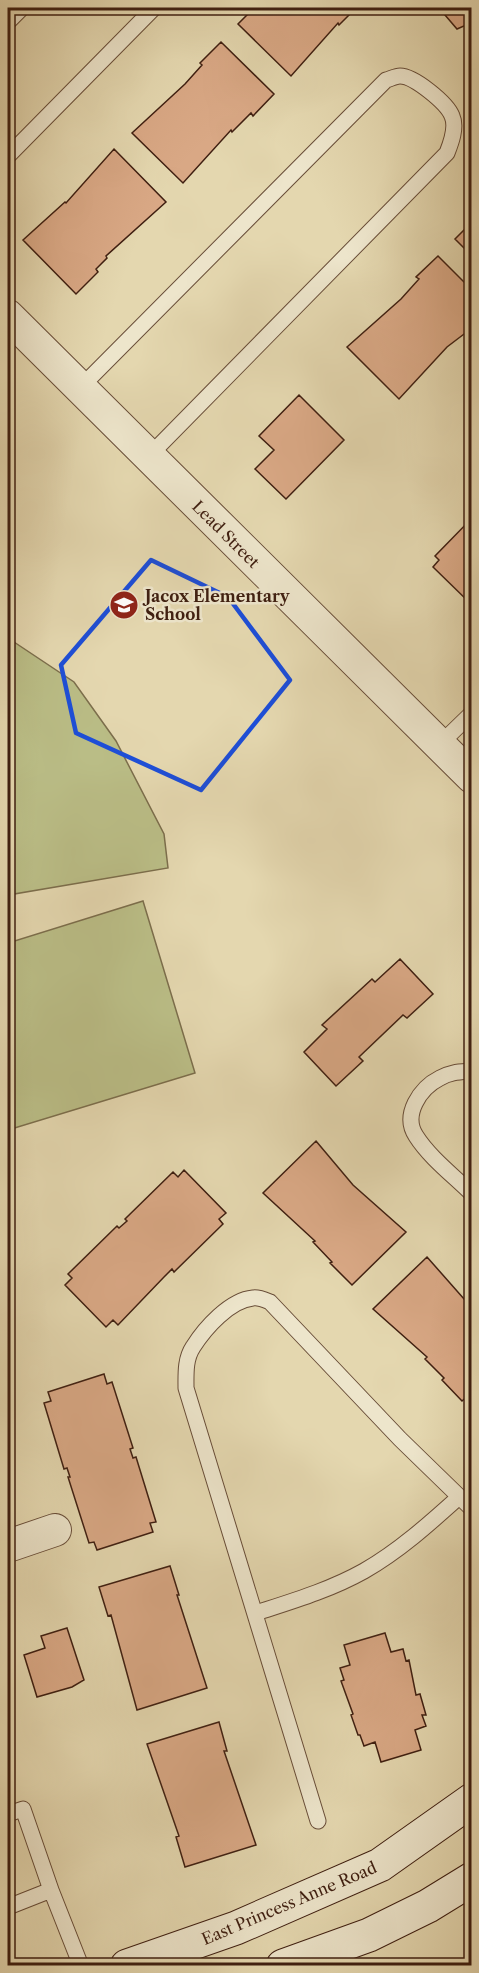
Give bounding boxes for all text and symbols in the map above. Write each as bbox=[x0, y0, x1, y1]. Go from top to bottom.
street label: Lead Street bbox=[188, 496, 264, 572]
place label: Jacox Elementary School bbox=[142, 586, 291, 624]
school or university icon: Jacox Elementary School bbox=[108, 589, 140, 621]
street label: East Princess Anne Road bbox=[199, 1857, 380, 1949]

